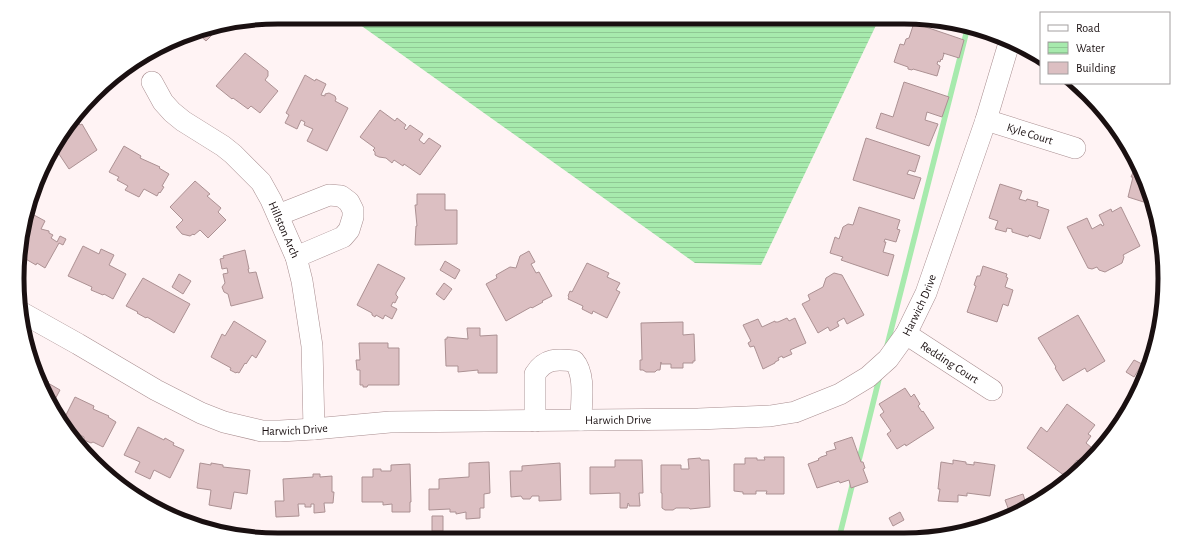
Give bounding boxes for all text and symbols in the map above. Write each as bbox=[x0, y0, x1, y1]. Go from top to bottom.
legend bbox=[1040, 12, 1170, 84]
text: Road bbox=[1076, 22, 1100, 34]
text: Water bbox=[1076, 42, 1105, 54]
text: Building bbox=[1076, 62, 1116, 74]
street label: Kyle Court bbox=[1005, 121, 1055, 147]
street label: Hillston Arch bbox=[266, 199, 302, 260]
street label: Harwich Drive bbox=[900, 273, 938, 338]
street label: Redding Court bbox=[918, 339, 981, 386]
street label: Harwich Drive bbox=[585, 413, 651, 426]
street label: Harwich Drive bbox=[261, 422, 328, 437]

